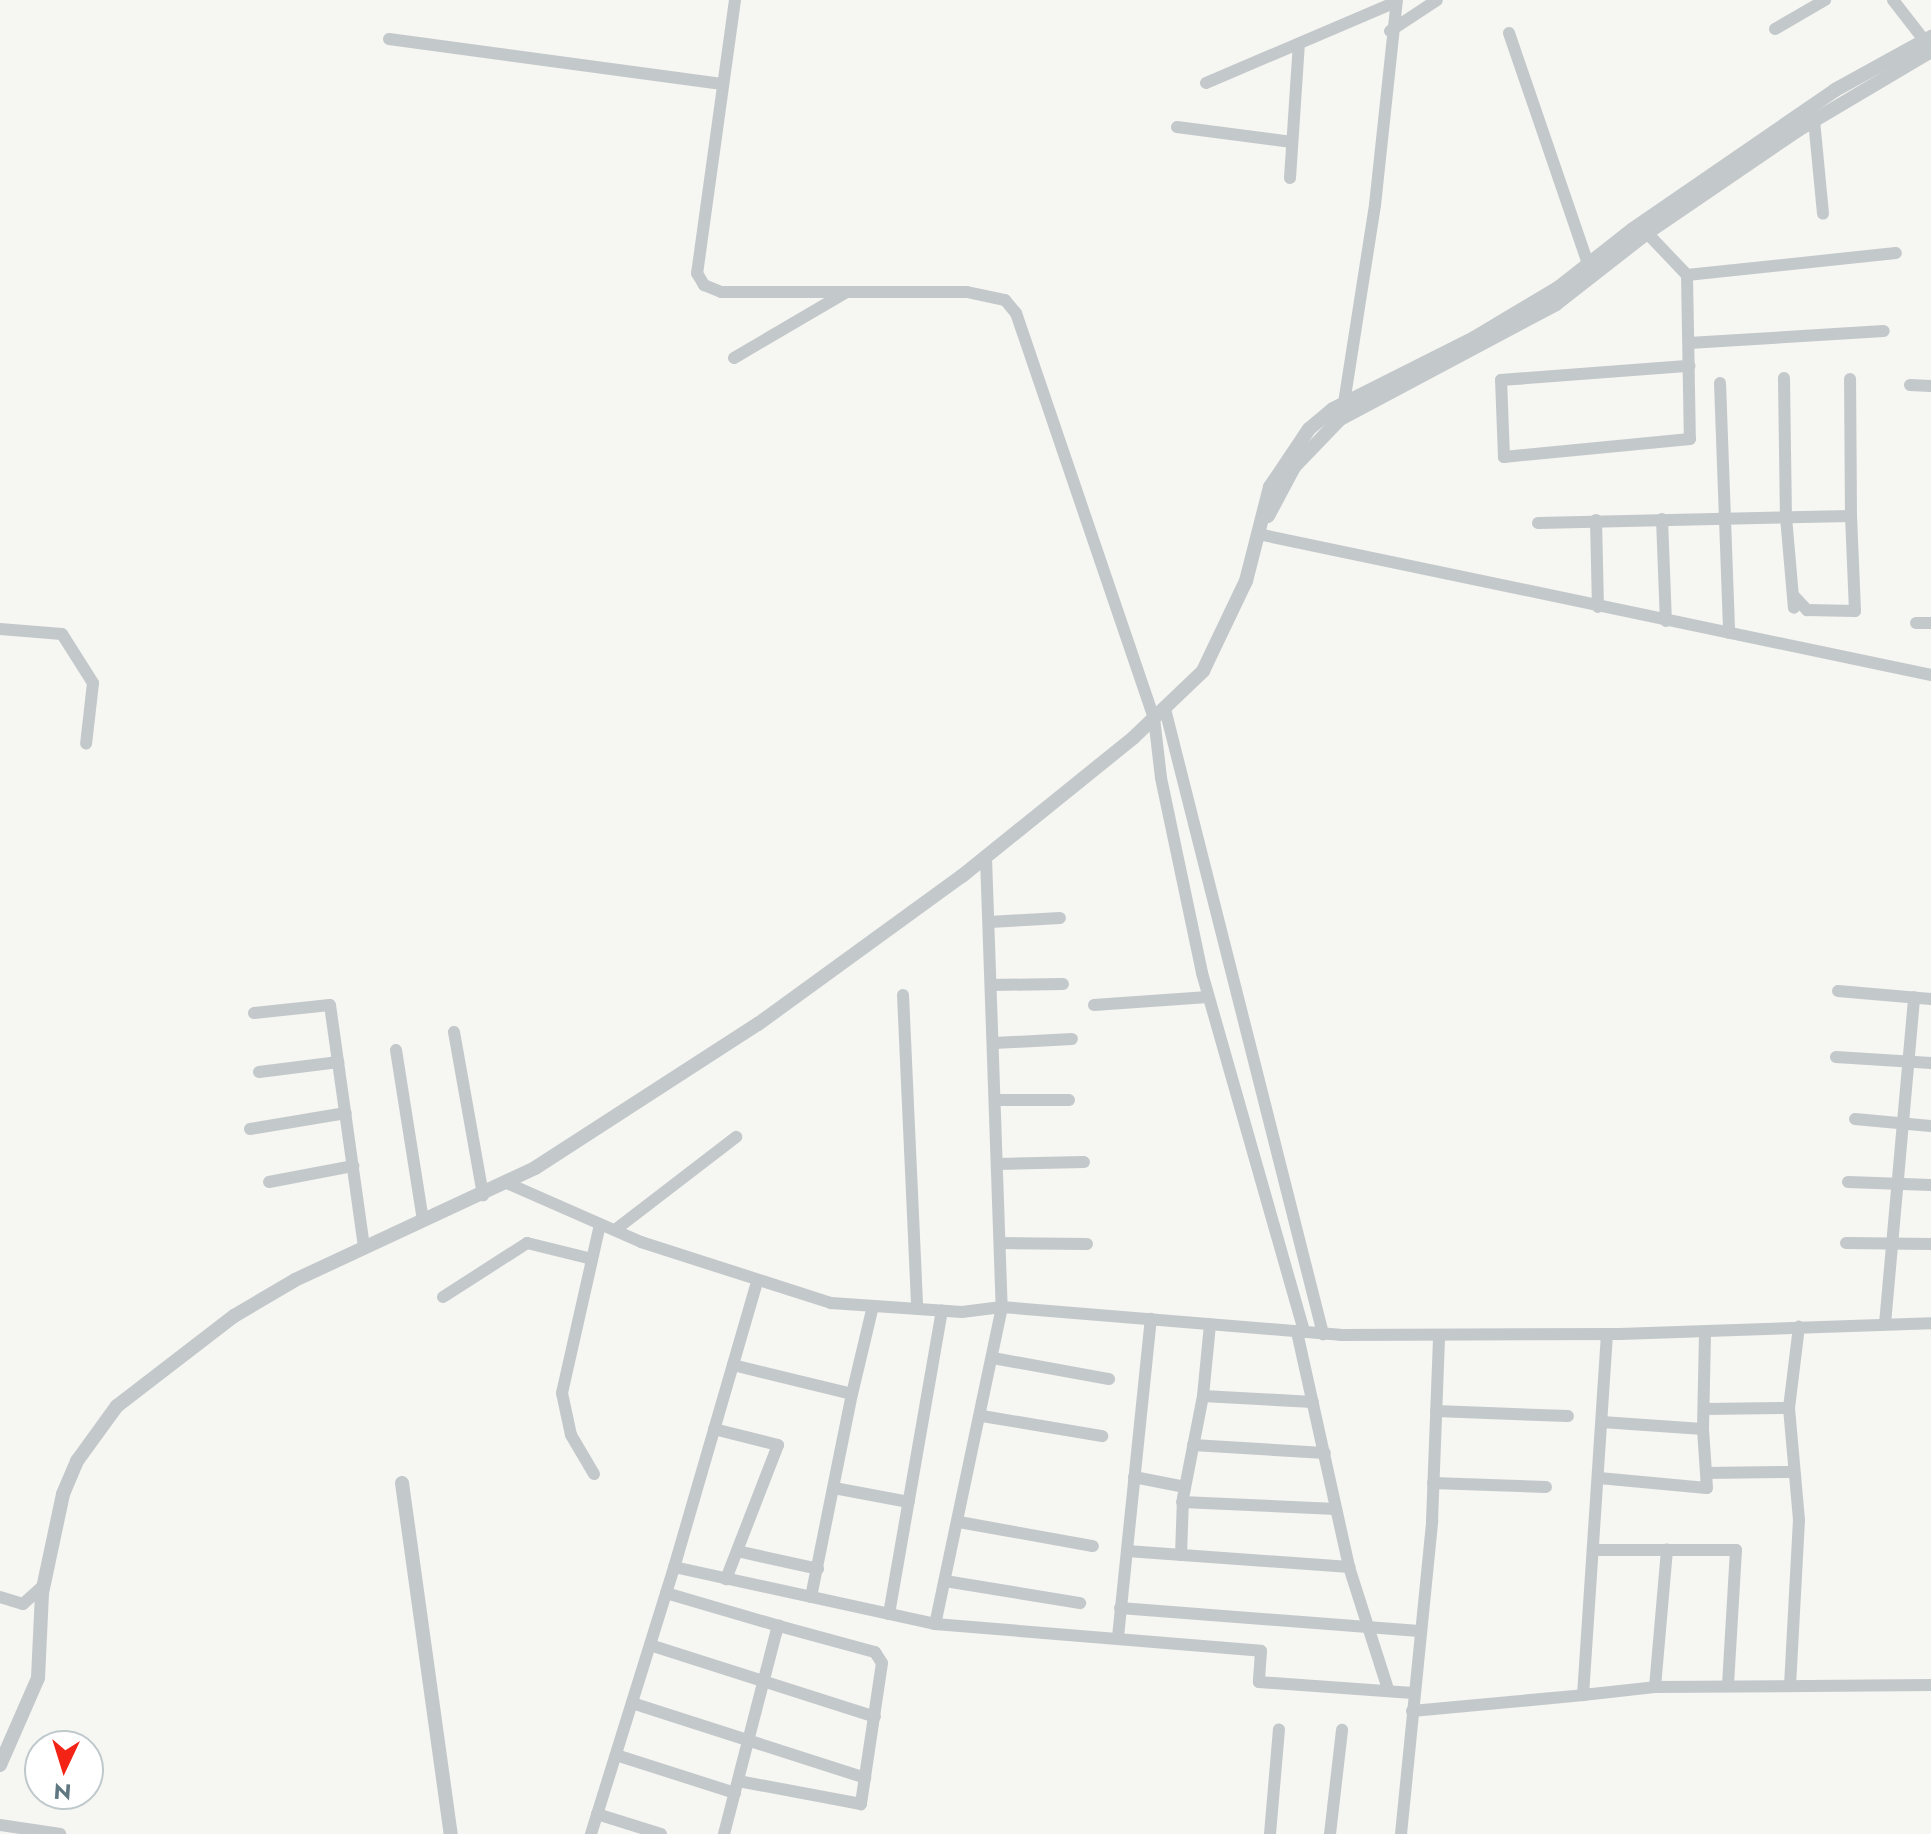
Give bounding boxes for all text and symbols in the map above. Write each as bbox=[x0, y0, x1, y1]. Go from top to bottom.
north arrow bbox=[24, 1730, 104, 1810]
text: N bbox=[53, 1775, 72, 1809]

